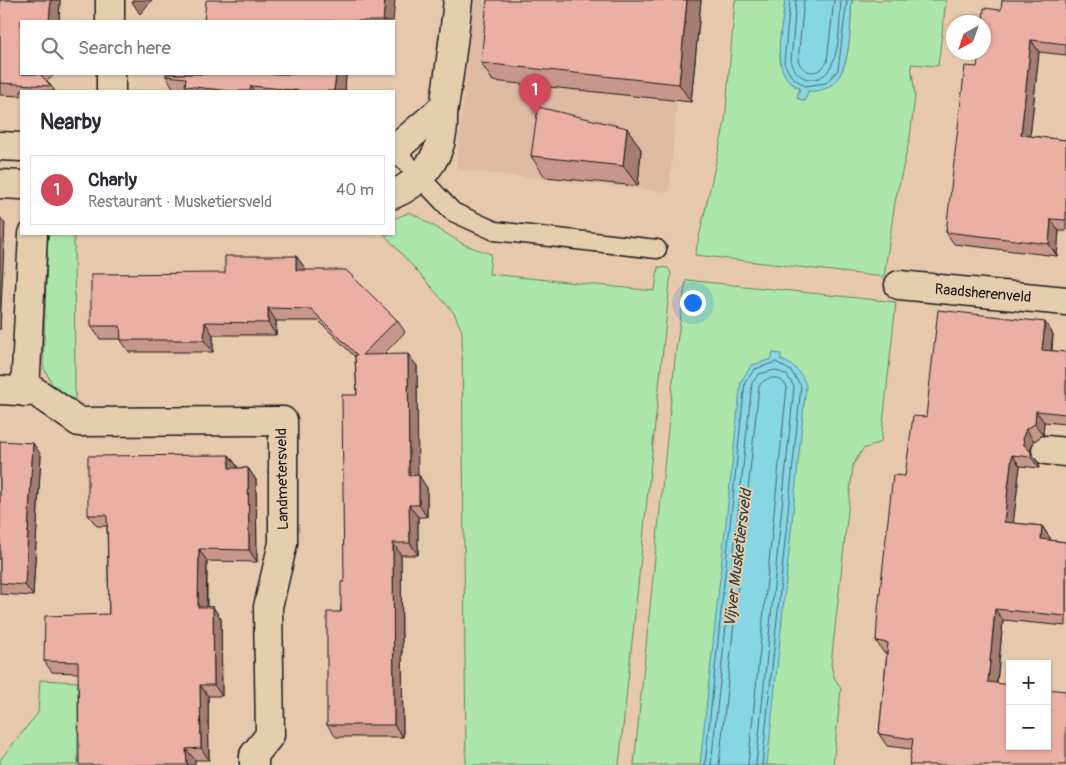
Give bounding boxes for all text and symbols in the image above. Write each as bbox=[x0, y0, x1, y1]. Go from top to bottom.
north arrow bbox=[946, 15, 991, 60]
search box bbox=[20, 20, 395, 75]
icon: search bbox=[38, 34, 66, 62]
text: Search here bbox=[78, 36, 171, 60]
pin: 1 bbox=[519, 74, 551, 115]
text: Nearby bbox=[40, 109, 101, 136]
text: Charly bbox=[88, 168, 137, 192]
text: 1 bbox=[54, 180, 60, 200]
text: 40 m bbox=[336, 180, 374, 200]
text: Restaurant · Musketiersveld bbox=[88, 192, 272, 212]
street label: Raadsherenveld bbox=[934, 280, 1032, 307]
your location bbox=[680, 290, 706, 316]
street label: Landmetersveld bbox=[272, 428, 293, 530]
water label: Vijver Musketiersveld bbox=[720, 486, 757, 628]
map controls bbox=[1006, 660, 1051, 750]
button: + bbox=[1006, 660, 1051, 705]
button: − bbox=[1006, 705, 1051, 750]

